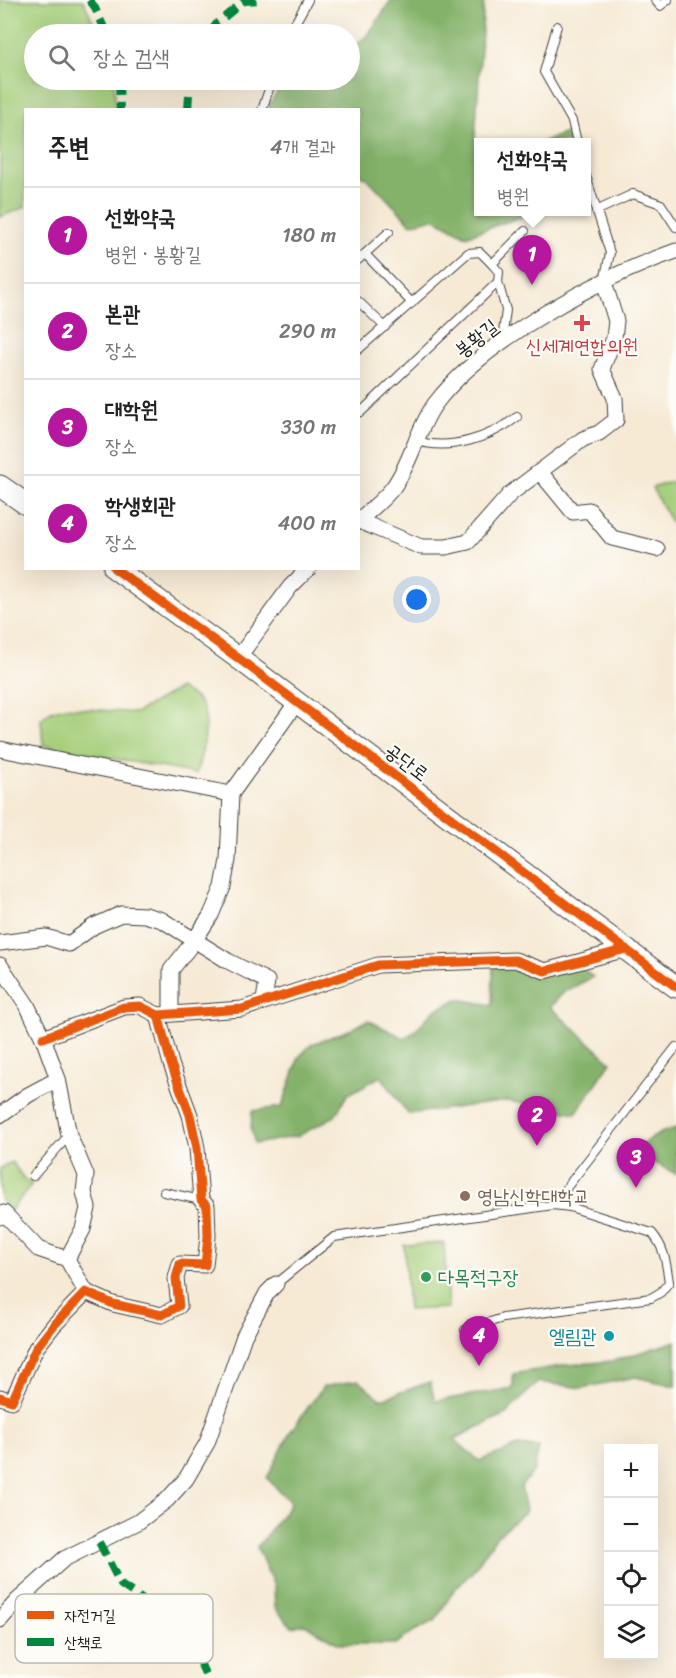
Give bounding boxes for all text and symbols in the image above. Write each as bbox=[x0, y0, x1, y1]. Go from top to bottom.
search box bbox=[24, 24, 360, 90]
text: 장소 검색 bbox=[93, 38, 170, 77]
icon: search bbox=[45, 41, 78, 74]
text: 주변 bbox=[48, 124, 90, 170]
text: 4개 결과 bbox=[270, 130, 336, 165]
popup bbox=[474, 138, 591, 216]
text: 선화약국 bbox=[497, 140, 568, 179]
text: 병원 bbox=[497, 179, 529, 214]
text: 선화약국 bbox=[105, 198, 176, 237]
text: 1 bbox=[63, 218, 72, 253]
text: 180 m bbox=[282, 218, 336, 253]
pin: 1 bbox=[512, 236, 552, 285]
text: 병원 · 봉황길 bbox=[105, 237, 201, 272]
text: 본관 bbox=[105, 294, 140, 333]
street label: 봉황길 bbox=[447, 310, 506, 367]
text: 2 bbox=[62, 314, 73, 349]
text: 290 m bbox=[279, 314, 336, 349]
marker: 신세계연합의원 bbox=[573, 314, 591, 332]
place label: 신세계연합의원 bbox=[526, 329, 638, 364]
text: 장소 bbox=[105, 333, 137, 368]
text: 대학원 bbox=[105, 390, 158, 429]
text: 3 bbox=[62, 410, 73, 445]
text: 330 m bbox=[281, 410, 336, 445]
text: 장소 bbox=[105, 429, 137, 464]
text: 학생회관 bbox=[105, 486, 176, 525]
text: 4 bbox=[61, 506, 74, 541]
text: 400 m bbox=[278, 506, 336, 541]
text: 장소 bbox=[105, 525, 137, 560]
your location bbox=[402, 585, 431, 614]
street label: 공단로 bbox=[377, 734, 437, 791]
pin: 2 bbox=[518, 1096, 556, 1146]
pin: 3 bbox=[616, 1138, 656, 1188]
place label: 영남신학대학교 bbox=[477, 1179, 590, 1214]
marker: 영남신학대학교 bbox=[458, 1189, 472, 1203]
place label: 다목적구장 bbox=[438, 1260, 518, 1295]
marker: 다목적구장 bbox=[419, 1270, 433, 1284]
pin: 4 bbox=[460, 1316, 498, 1366]
place label: 엘림관 bbox=[549, 1319, 597, 1354]
marker: 엘림관 bbox=[602, 1329, 616, 1343]
map controls bbox=[604, 1444, 658, 1660]
button: + bbox=[604, 1444, 658, 1498]
button: − bbox=[604, 1498, 658, 1552]
button: locate bbox=[604, 1552, 658, 1606]
legend bbox=[15, 1594, 213, 1663]
text: 자전거길 bbox=[64, 1601, 116, 1630]
button: layers bbox=[604, 1606, 658, 1660]
text: 산책로 bbox=[64, 1628, 103, 1657]

